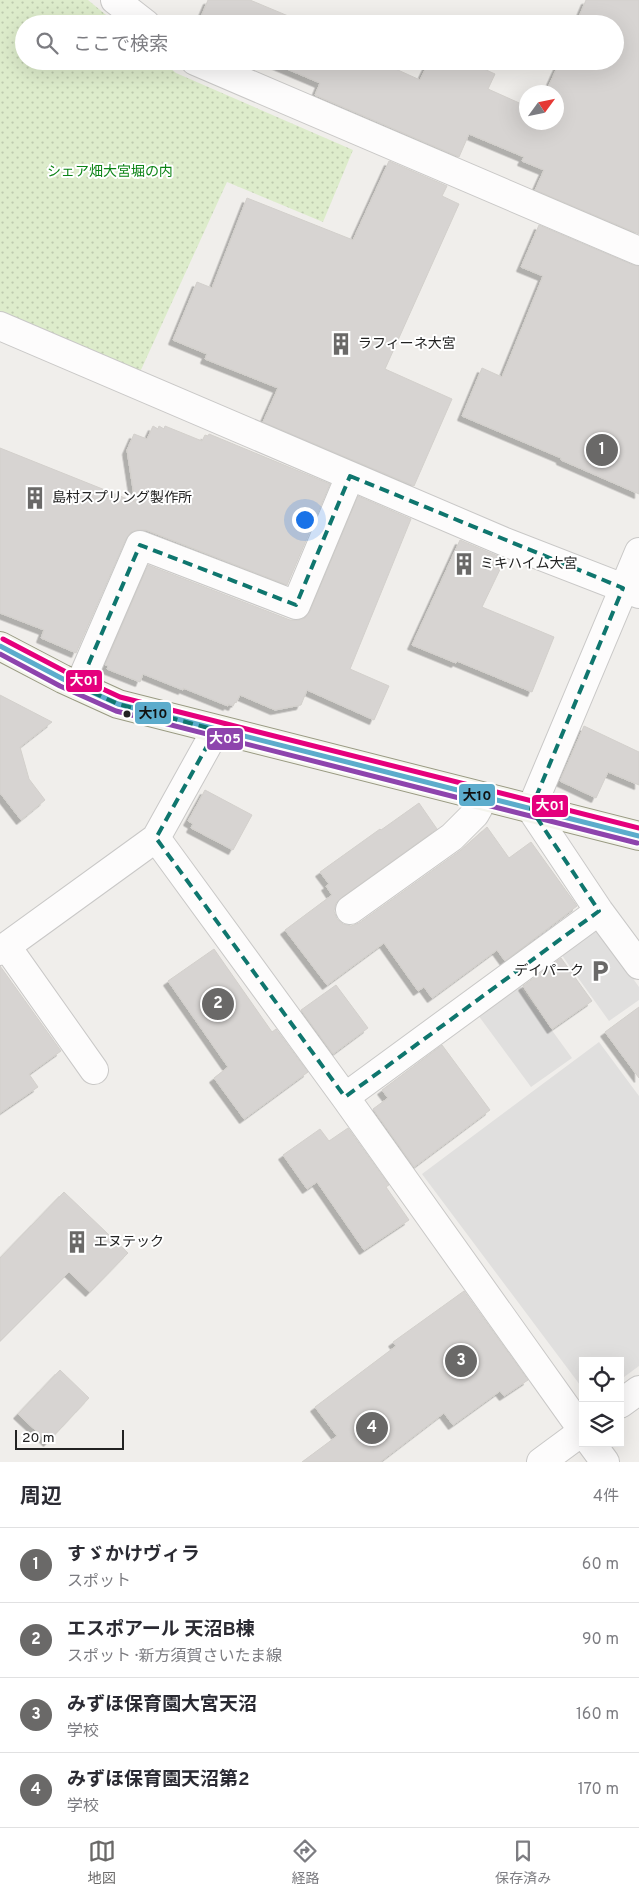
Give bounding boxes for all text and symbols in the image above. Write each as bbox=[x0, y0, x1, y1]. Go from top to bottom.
search box bbox=[15, 15, 624, 70]
icon: search bbox=[33, 29, 61, 57]
text: ここで検索 bbox=[73, 33, 168, 57]
north arrow bbox=[519, 85, 564, 130]
park label: シェア畑大宮堀の内 bbox=[47, 164, 173, 181]
building icon: ラフィーネ大宮 bbox=[328, 331, 354, 357]
place label: ラフィーネ大宮 bbox=[358, 336, 456, 353]
pin: 1 bbox=[586, 431, 618, 469]
building icon: 島村スプリング製作所 bbox=[22, 485, 48, 511]
place label: 島村スプリング製作所 bbox=[52, 489, 192, 507]
your location bbox=[292, 507, 318, 533]
building icon: ミキハイム大宮 bbox=[451, 551, 477, 577]
place label: ミキハイム大宮 bbox=[480, 556, 577, 573]
line badge: 大01 bbox=[65, 669, 103, 693]
text: 大01 bbox=[70, 673, 98, 690]
line badge: 大10 bbox=[134, 701, 172, 725]
text: 大10 bbox=[139, 706, 167, 723]
unlabelled marker bbox=[122, 709, 132, 719]
line badge: 大05 bbox=[206, 727, 244, 751]
text: 大05 bbox=[209, 731, 241, 748]
line badge: 大10 bbox=[458, 783, 496, 807]
text: 大10 bbox=[463, 788, 491, 805]
line badge: 大01 bbox=[531, 794, 569, 818]
text: 大01 bbox=[536, 798, 564, 815]
parking icon: デイパーク bbox=[587, 958, 613, 984]
place label: デイパーク bbox=[514, 963, 584, 980]
pin: 2 bbox=[202, 985, 234, 1023]
building icon: エヌテック bbox=[64, 1229, 90, 1255]
place label: エヌテック bbox=[94, 1234, 164, 1251]
pin: 3 bbox=[445, 1342, 477, 1380]
map controls bbox=[579, 1357, 624, 1447]
button: locate bbox=[579, 1357, 624, 1402]
button: layers bbox=[579, 1402, 624, 1447]
pin: 4 bbox=[356, 1409, 388, 1447]
scale bar bbox=[15, 1427, 124, 1450]
text: 20 m bbox=[22, 1430, 55, 1447]
text: 周辺 bbox=[20, 1484, 62, 1511]
text: 4件 bbox=[593, 1487, 619, 1507]
text: すゞかけヴィラ bbox=[67, 1543, 200, 1567]
text: 1 bbox=[33, 1555, 39, 1575]
text: 60 m bbox=[582, 1555, 619, 1575]
text: スポット bbox=[67, 1572, 131, 1592]
text: エスポアール 天沼B棟 bbox=[67, 1618, 255, 1642]
text: 2 bbox=[31, 1630, 41, 1650]
text: 90 m bbox=[582, 1630, 619, 1650]
text: スポット · 新方須賀さいたま線 bbox=[67, 1647, 282, 1667]
text: みずほ保育園大宮天沼 bbox=[67, 1693, 257, 1717]
text: 3 bbox=[31, 1705, 41, 1725]
text: 160 m bbox=[576, 1705, 619, 1725]
text: 学校 bbox=[67, 1722, 99, 1742]
text: みずほ保育園天沼第2 bbox=[67, 1768, 250, 1792]
text: 4 bbox=[31, 1780, 41, 1800]
text: 170 m bbox=[578, 1780, 619, 1800]
text: 学校 bbox=[67, 1797, 99, 1817]
tab: 地図 bbox=[88, 1837, 116, 1888]
tab: 経路 bbox=[291, 1837, 319, 1888]
tab: 保存済み bbox=[495, 1837, 551, 1888]

